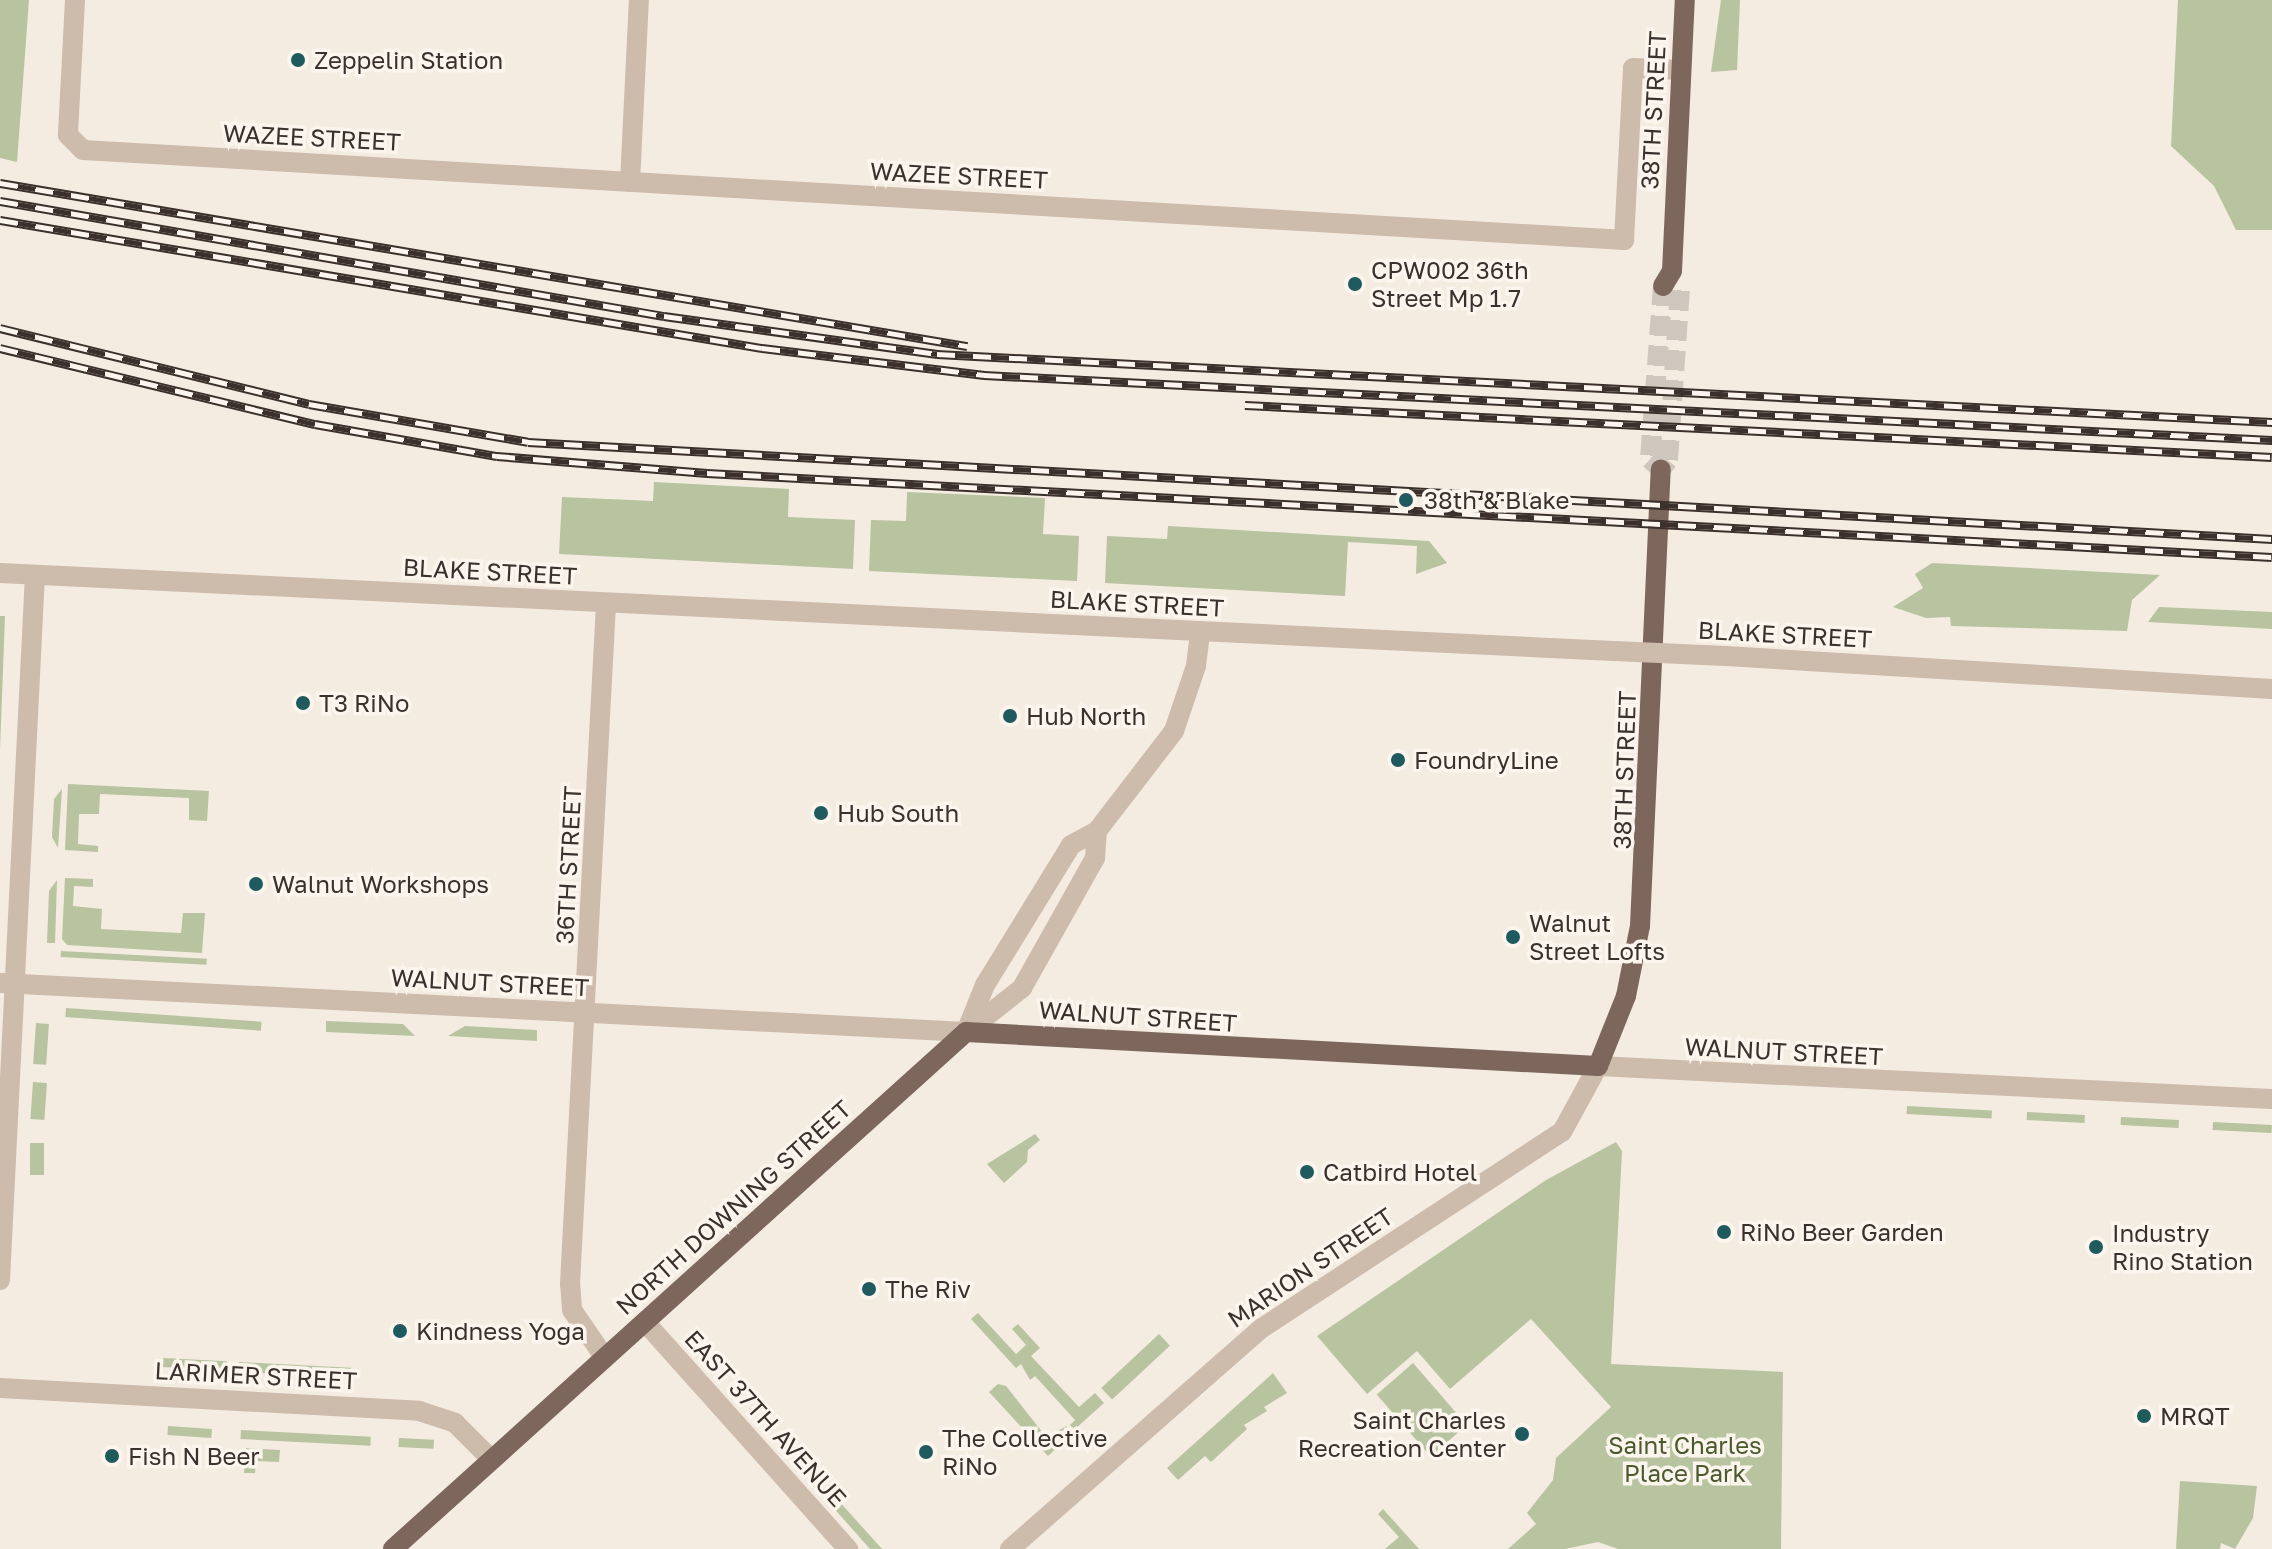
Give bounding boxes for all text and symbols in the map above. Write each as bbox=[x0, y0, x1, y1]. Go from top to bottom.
street label: 38TH STREET bbox=[1634, 30, 1672, 190]
place label: Zeppelin Station bbox=[314, 46, 503, 74]
marker: Zeppelin Station bbox=[289, 51, 307, 69]
street label: WAZEE STREET bbox=[222, 118, 402, 156]
street label: WAZEE STREET bbox=[869, 156, 1049, 194]
place label: CPW002 36th Street Mp 1.7 bbox=[1371, 256, 1529, 312]
marker: CPW002 36th Street Mp 1.7 bbox=[1346, 275, 1364, 293]
place label: 38th & Blake bbox=[1424, 486, 1569, 514]
marker: 38th & Blake bbox=[1395, 489, 1417, 511]
street label: BLAKE STREET bbox=[402, 552, 578, 590]
street label: BLAKE STREET bbox=[1049, 584, 1225, 622]
street label: BLAKE STREET bbox=[1697, 615, 1873, 653]
place label: T3 RiNo bbox=[319, 689, 409, 717]
street label: 38TH STREET bbox=[1607, 690, 1641, 850]
marker: T3 RiNo bbox=[294, 694, 312, 712]
place label: Hub North bbox=[1026, 702, 1146, 730]
marker: Hub North bbox=[1001, 707, 1019, 725]
place label: FoundryLine bbox=[1414, 746, 1559, 774]
marker: FoundryLine bbox=[1389, 751, 1407, 769]
street label: 36TH STREET bbox=[549, 785, 587, 945]
place label: Hub South bbox=[837, 799, 959, 827]
marker: Hub South bbox=[812, 804, 830, 822]
place label: Walnut Workshops bbox=[272, 870, 489, 898]
marker: Walnut Workshops bbox=[247, 875, 265, 893]
place label: Walnut Street Lofts bbox=[1529, 909, 1665, 965]
marker: Walnut Street Lofts bbox=[1504, 928, 1522, 946]
street label: WALNUT STREET bbox=[390, 962, 590, 1002]
street label: WALNUT STREET bbox=[1038, 995, 1238, 1037]
street label: WALNUT STREET bbox=[1684, 1031, 1884, 1071]
street label: NORTH DOWNING STREET bbox=[610, 1094, 856, 1320]
place label: Catbird Hotel bbox=[1323, 1158, 1477, 1186]
marker: Catbird Hotel bbox=[1298, 1163, 1316, 1181]
street label: MARION STREET bbox=[1222, 1201, 1398, 1333]
place label: RiNo Beer Garden bbox=[1740, 1218, 1944, 1246]
place label: Industry Rino Station bbox=[2112, 1219, 2253, 1275]
marker: RiNo Beer Garden bbox=[1715, 1223, 1733, 1241]
marker: Industry Rino Station bbox=[2087, 1238, 2105, 1256]
place label: The Riv bbox=[885, 1275, 971, 1303]
marker: The Riv bbox=[860, 1280, 878, 1298]
place label: Kindness Yoga bbox=[416, 1317, 585, 1345]
marker: Kindness Yoga bbox=[391, 1322, 409, 1340]
street label: EAST 37TH AVENUE bbox=[679, 1324, 853, 1512]
street label: LARIMER STREET bbox=[154, 1355, 358, 1395]
place label: MRQT bbox=[2160, 1402, 2230, 1430]
place label: Saint Charles Recreation Center bbox=[1298, 1406, 1506, 1462]
marker: MRQT bbox=[2135, 1407, 2153, 1425]
place label: The Collective RiNo bbox=[942, 1424, 1107, 1480]
marker: Saint Charles Recreation Center bbox=[1513, 1425, 1531, 1443]
park label: Saint Charles Place Park bbox=[1608, 1431, 1762, 1487]
place label: Fish N Beer bbox=[128, 1442, 260, 1470]
marker: The Collective RiNo bbox=[917, 1443, 935, 1461]
marker: Fish N Beer bbox=[103, 1447, 121, 1465]

